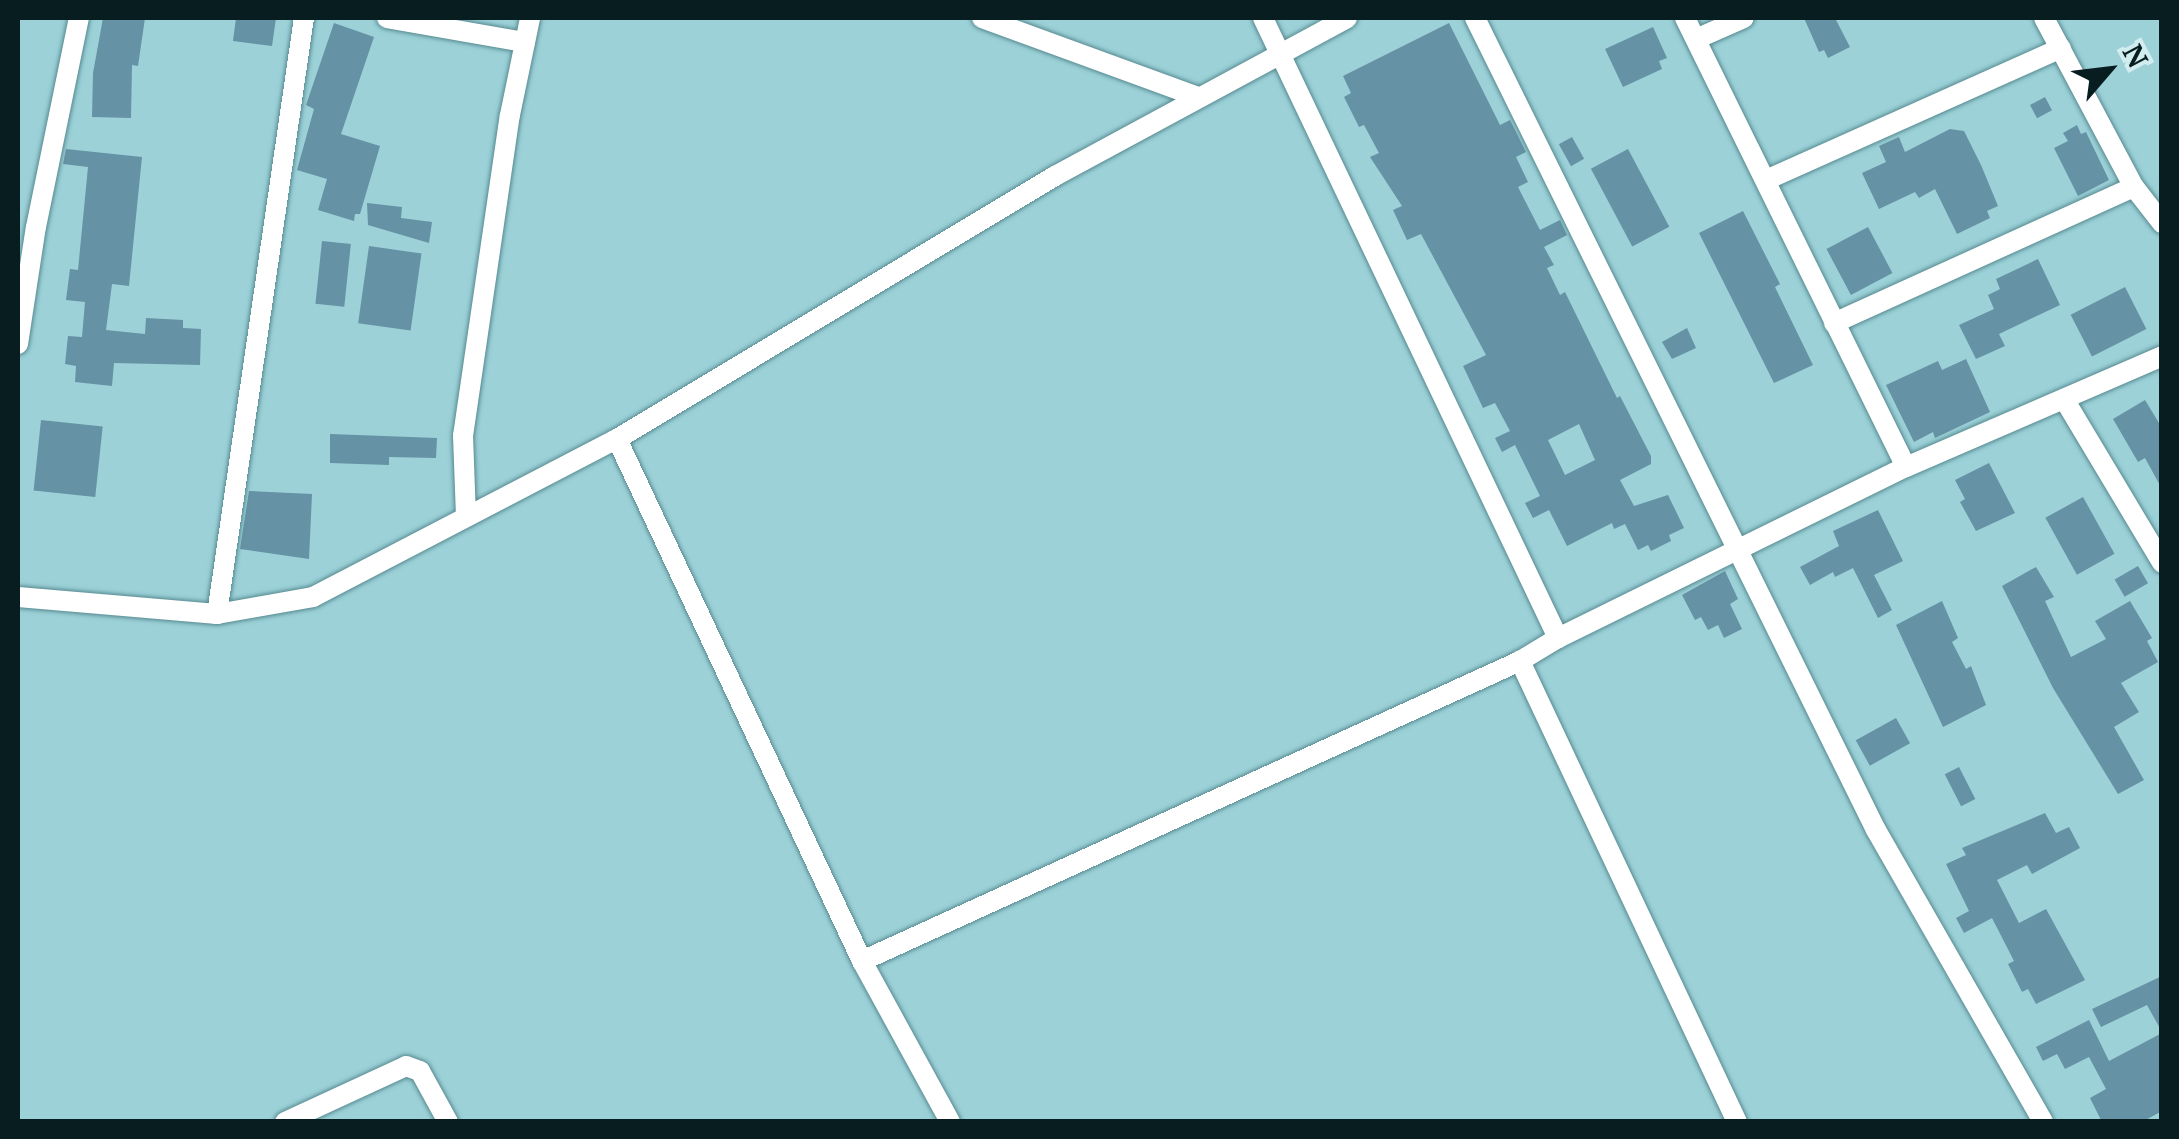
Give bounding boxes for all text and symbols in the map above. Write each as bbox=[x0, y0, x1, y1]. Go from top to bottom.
north arrow bbox=[2059, 20, 2159, 120]
text: N bbox=[2115, 38, 2157, 74]

